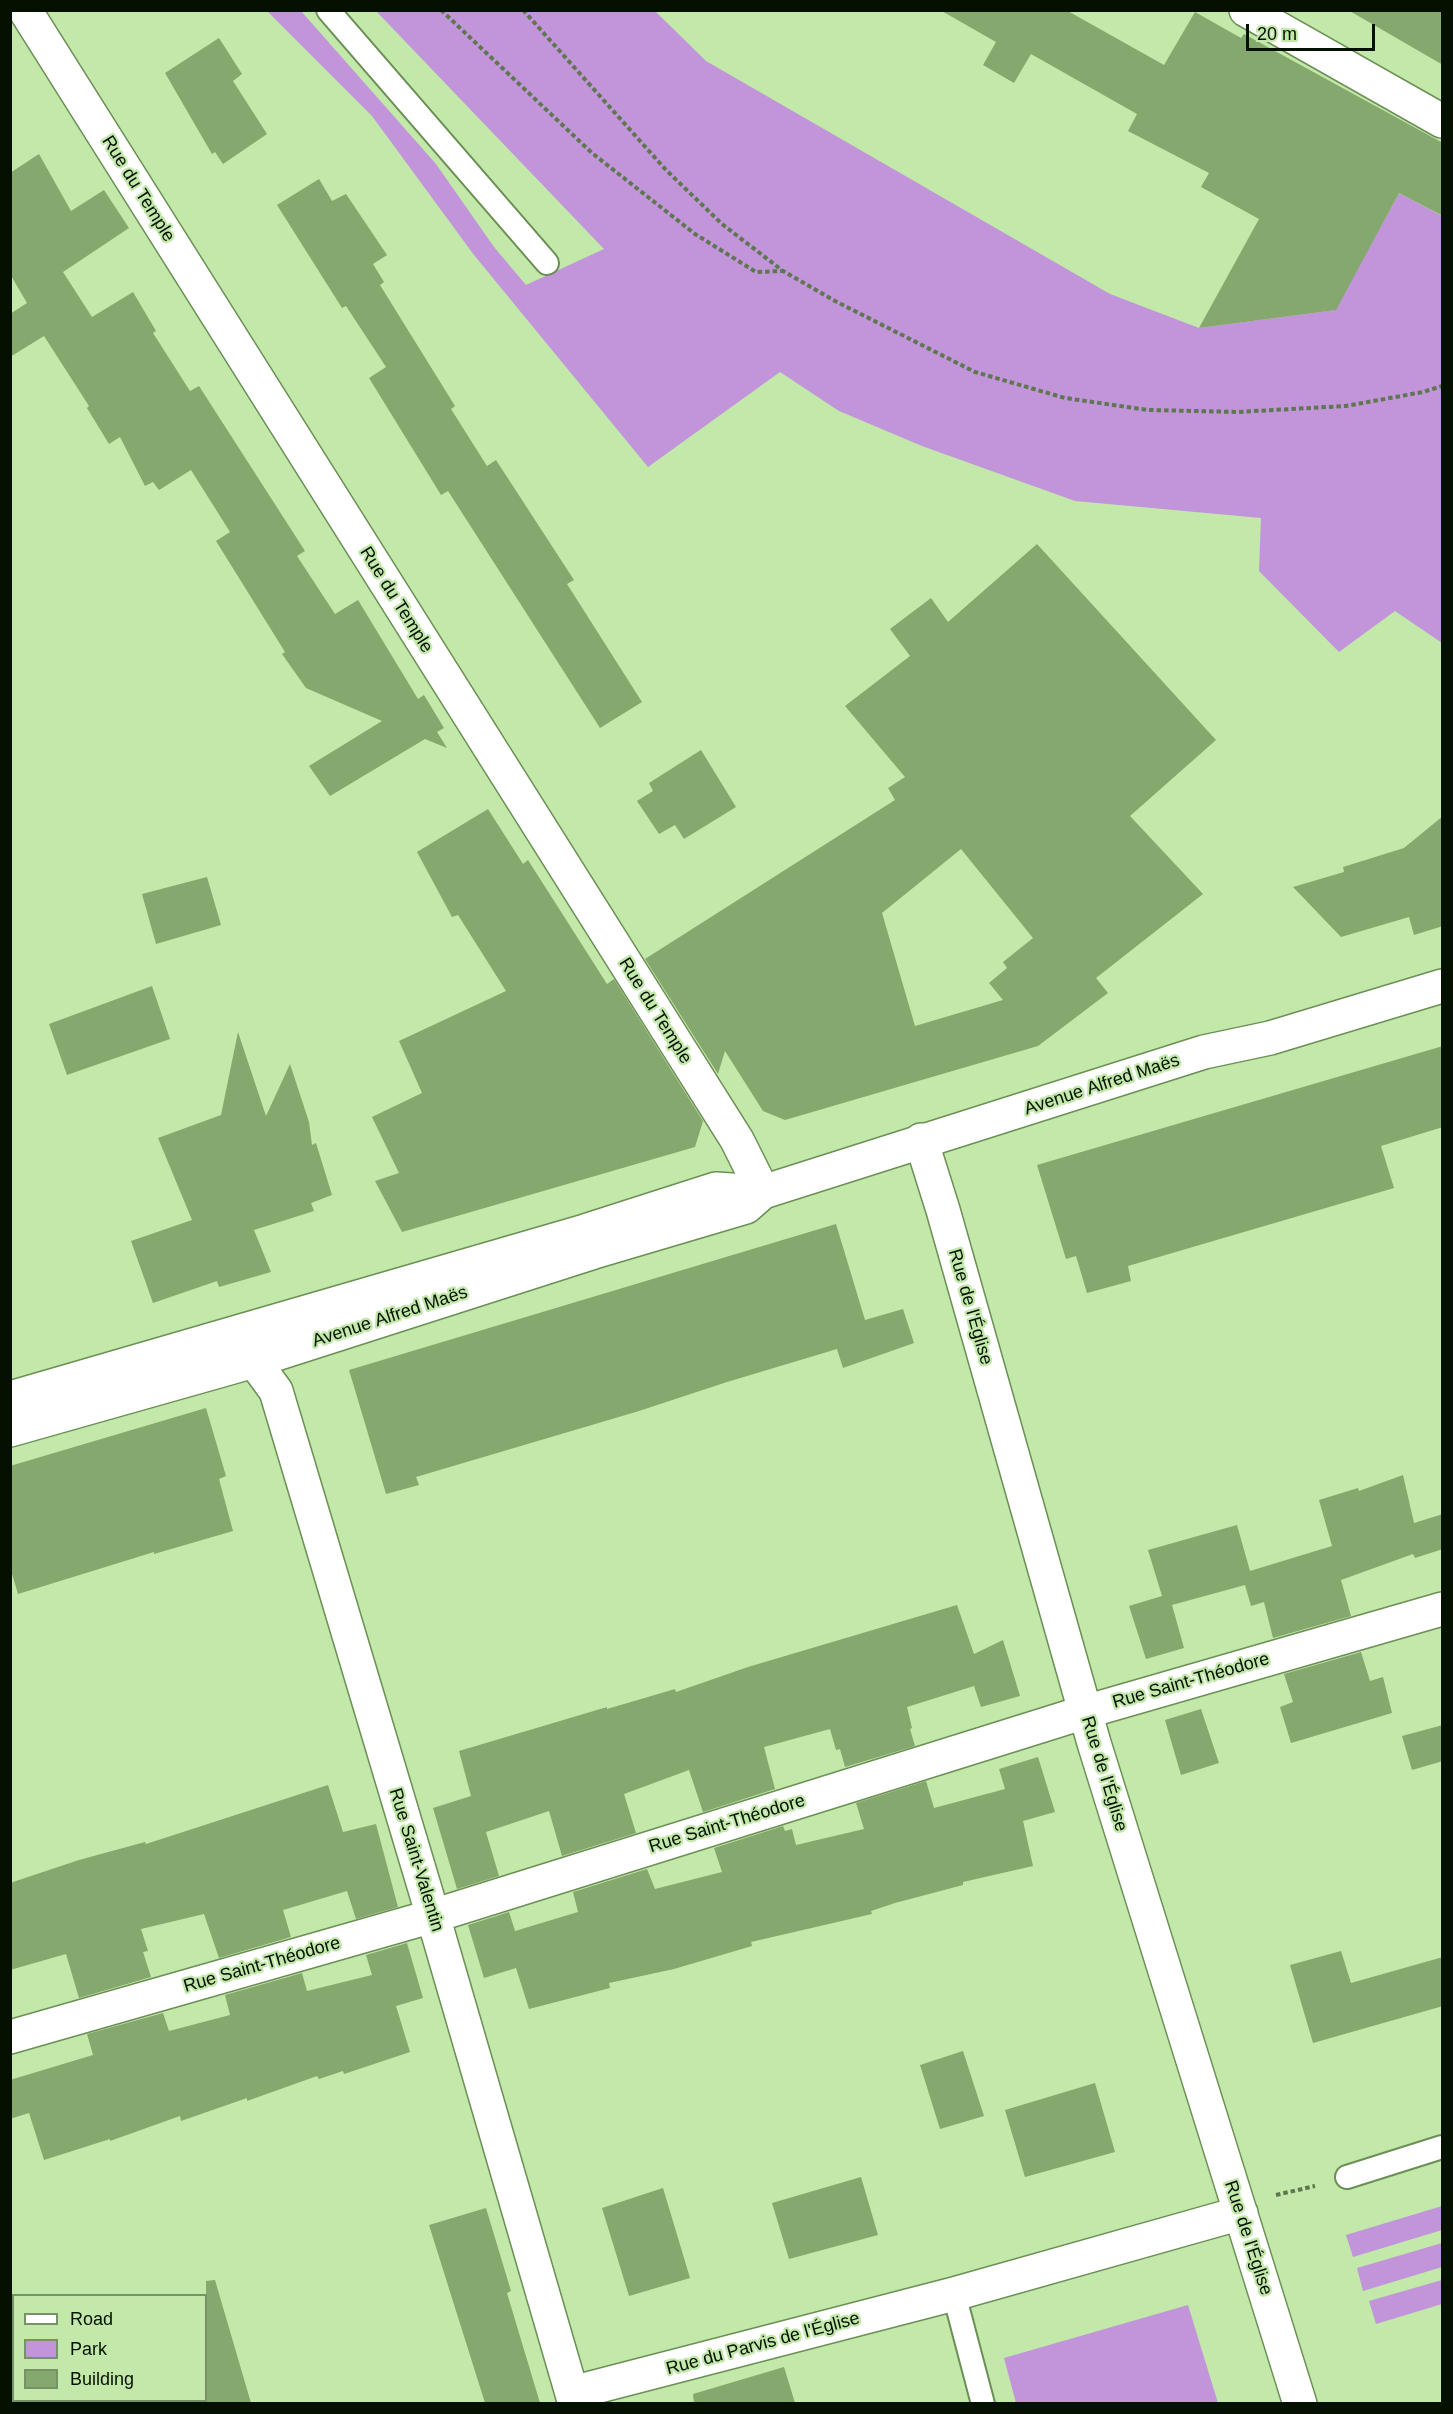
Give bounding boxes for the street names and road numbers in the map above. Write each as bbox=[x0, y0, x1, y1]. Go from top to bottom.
street label: Rue du Temple bbox=[97, 132, 179, 246]
street label: Rue du Temple bbox=[355, 543, 437, 657]
street label: Rue du Temple bbox=[614, 954, 696, 1068]
street label: Avenue Alfred Maës bbox=[1022, 1050, 1182, 1120]
street label: Rue de l'Église bbox=[943, 1247, 997, 1367]
street label: Avenue Alfred Maës bbox=[310, 1282, 470, 1352]
street label: Rue Saint-Théodore bbox=[1110, 1648, 1272, 1714]
street label: Rue de l'Église bbox=[1076, 1714, 1132, 1834]
street label: Rue Saint-Valentin bbox=[384, 1786, 448, 1934]
street label: Rue Saint-Théodore bbox=[646, 1790, 808, 1858]
street label: Rue Saint-Théodore bbox=[181, 1932, 343, 1998]
street label: Rue de l'Église bbox=[1219, 2178, 1277, 2298]
street label: Rue du Parvis de l'Église bbox=[664, 2308, 862, 2380]

